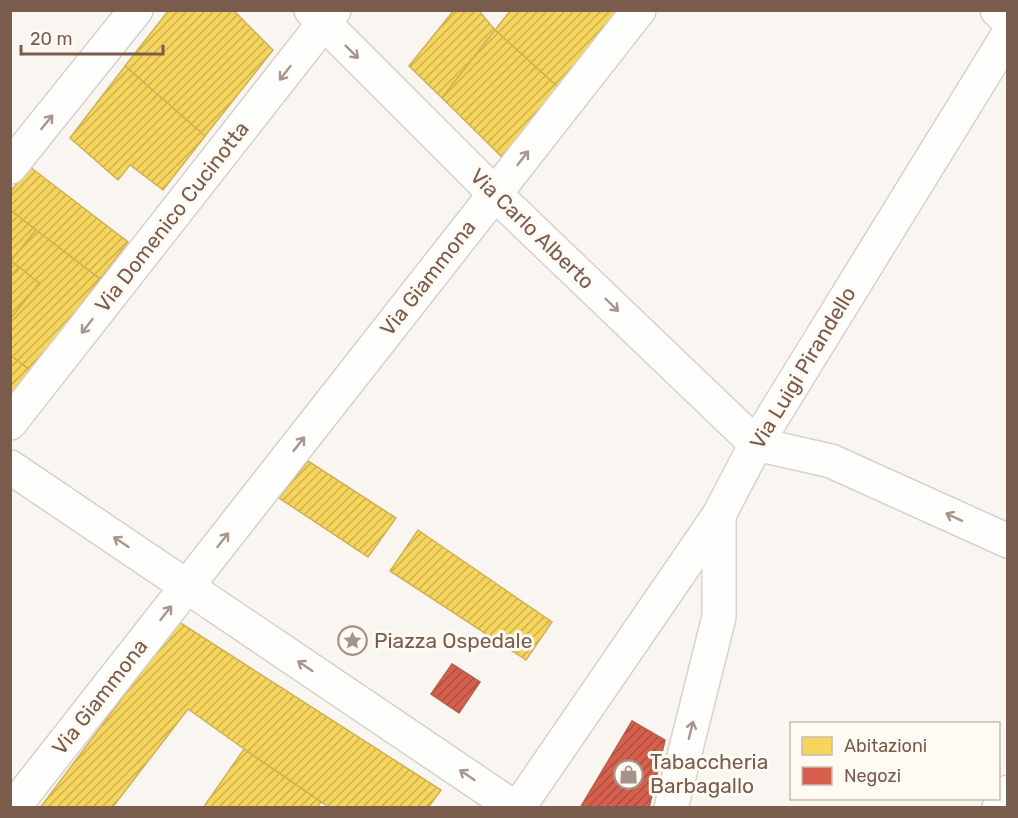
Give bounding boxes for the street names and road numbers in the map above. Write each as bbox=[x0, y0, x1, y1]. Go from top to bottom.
street label: Via Domenico Cucinotta bbox=[89, 116, 254, 317]
street label: Via Carlo Alberto bbox=[465, 163, 599, 294]
street label: Via Giammona bbox=[375, 215, 481, 341]
street label: Via Luigi Pirandello bbox=[744, 282, 861, 453]
street label: Via Giammona bbox=[47, 634, 153, 760]

